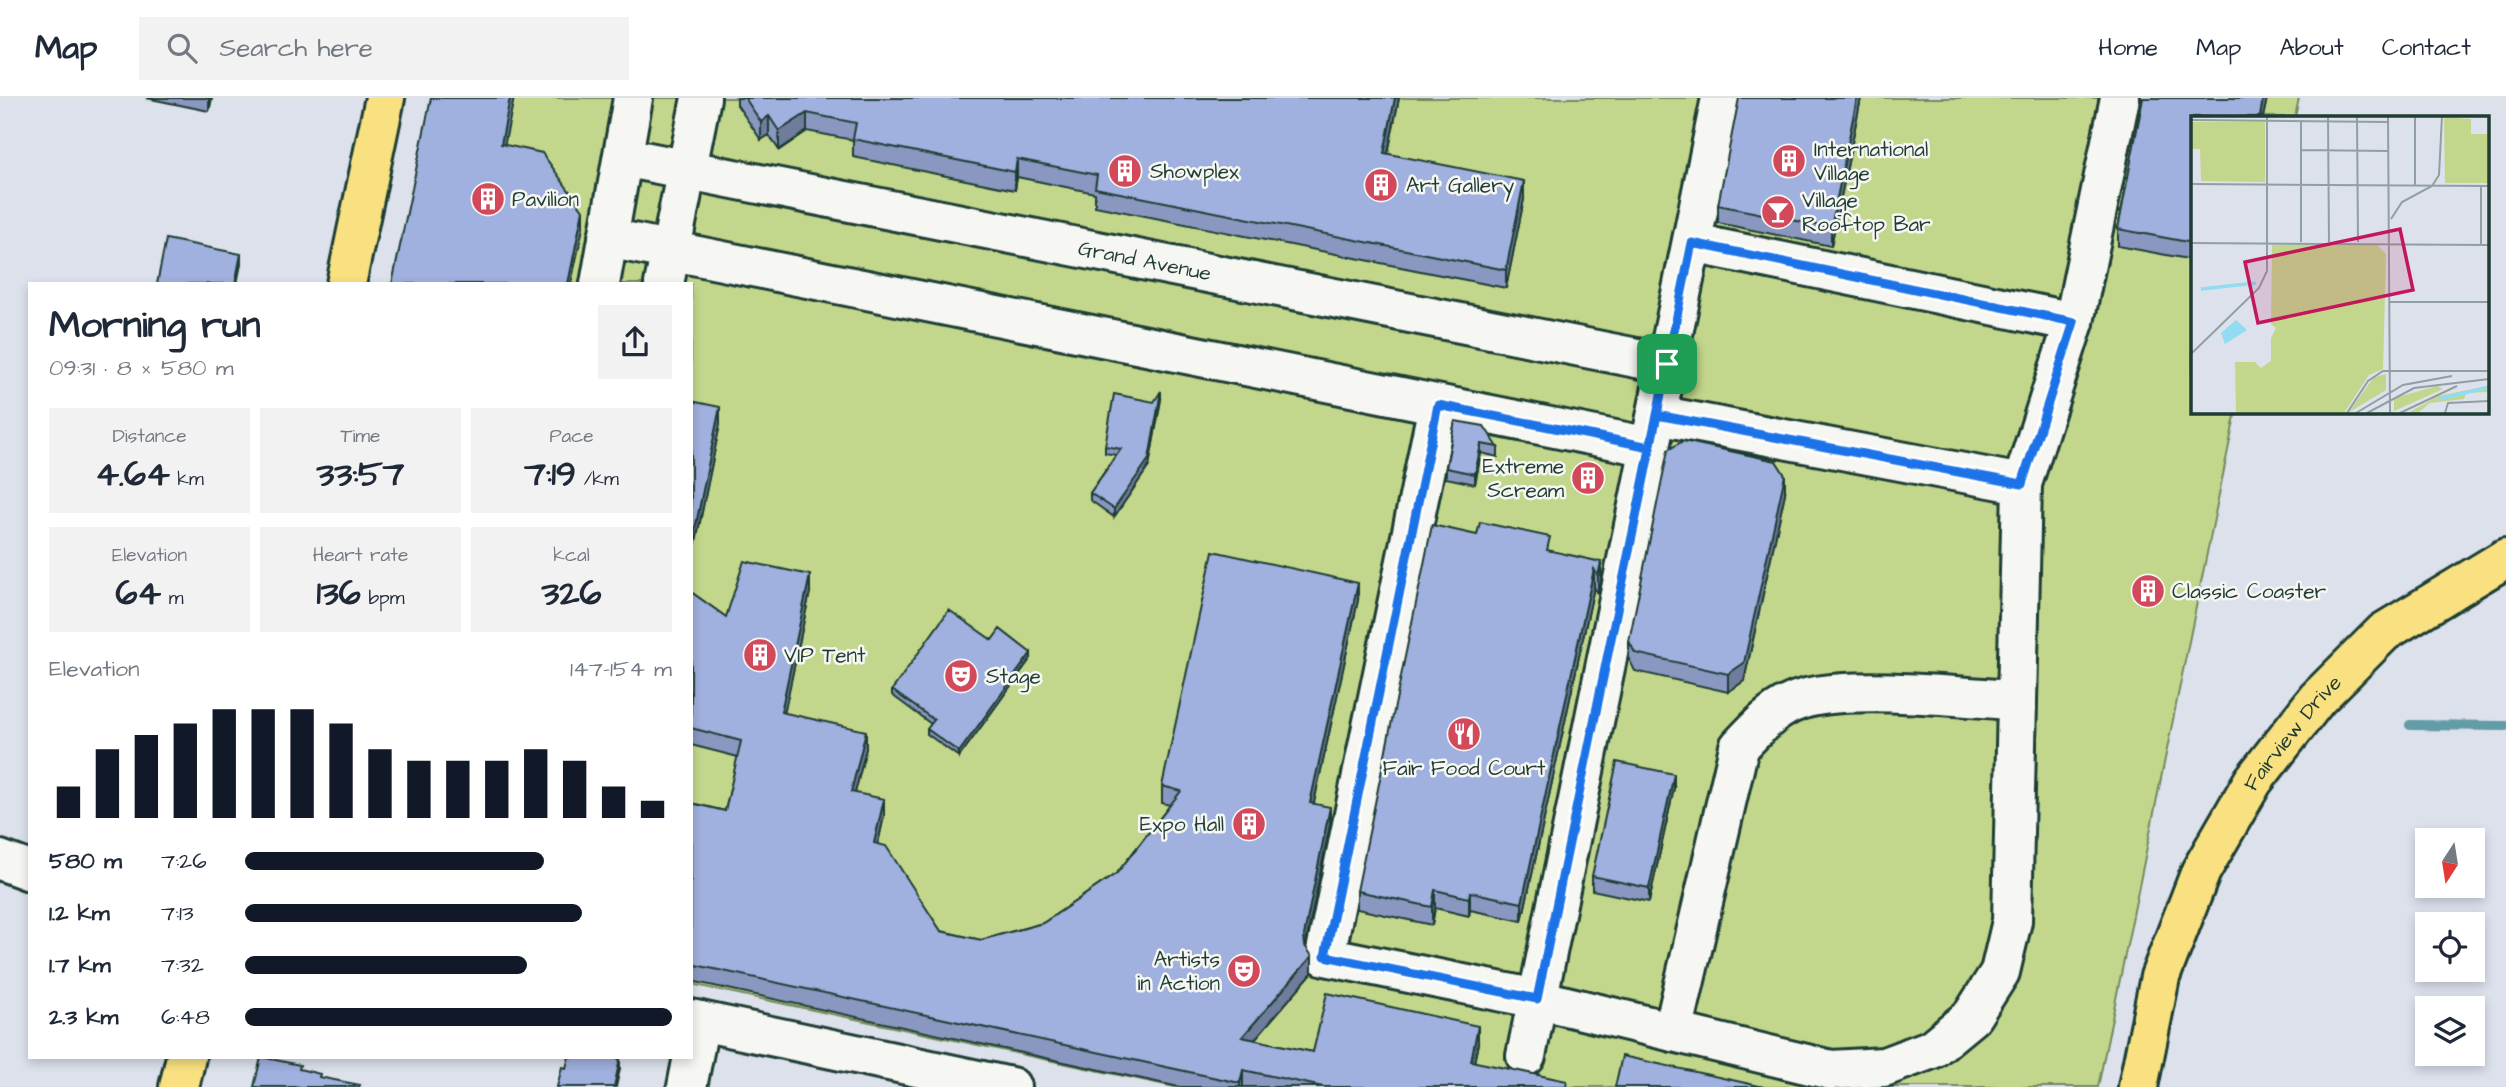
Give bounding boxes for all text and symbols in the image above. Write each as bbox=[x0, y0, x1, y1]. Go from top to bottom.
search box bbox=[139, 17, 629, 80]
text: Map bbox=[35, 25, 97, 71]
icon: search bbox=[163, 29, 201, 67]
text: Search here bbox=[219, 30, 373, 66]
text: Home bbox=[2098, 31, 2158, 65]
text: Map bbox=[2196, 31, 2241, 65]
text: About bbox=[2279, 31, 2344, 65]
text: Contact bbox=[2382, 31, 2471, 65]
inset map bbox=[2191, 116, 2488, 413]
place label: International Village bbox=[1814, 135, 1928, 190]
building icon: International Village bbox=[1770, 142, 1808, 180]
building icon: Showplex bbox=[1106, 152, 1144, 190]
place label: Showplex bbox=[1150, 157, 1239, 187]
building icon: Art Gallery bbox=[1362, 166, 1400, 204]
place label: Art Gallery bbox=[1406, 171, 1515, 202]
building icon: Pavilion bbox=[469, 180, 507, 218]
place label: Pavilion bbox=[512, 185, 579, 214]
place label: Village Rooftop Bar bbox=[1802, 186, 1931, 240]
bar icon: Village Rooftop Bar bbox=[1759, 193, 1797, 231]
street label: Grand Avenue bbox=[1076, 233, 1214, 288]
text: Morning run bbox=[49, 300, 261, 352]
button: share bbox=[598, 305, 672, 379]
pin bbox=[1637, 334, 1697, 394]
icon: arrive bbox=[1648, 345, 1686, 383]
text: 09:31 · 8 × 580 m bbox=[49, 352, 234, 384]
text: Distance bbox=[113, 423, 186, 450]
text: Time bbox=[341, 423, 380, 450]
text: Pace bbox=[549, 423, 594, 450]
text: 4.64 bbox=[95, 450, 170, 499]
text: 33:57 bbox=[317, 450, 404, 499]
text: 7:19 bbox=[524, 450, 576, 499]
place label: Extreme Scream bbox=[1483, 452, 1565, 505]
building icon: Extreme Scream bbox=[1569, 459, 1607, 497]
text: km bbox=[170, 466, 204, 493]
text: /km bbox=[576, 466, 619, 493]
text: Elevation bbox=[112, 542, 187, 569]
text: Heart rate bbox=[313, 542, 408, 569]
text: kcal bbox=[553, 542, 590, 569]
text: 64 bbox=[115, 569, 161, 618]
text: 136 bbox=[317, 569, 361, 618]
text: 326 bbox=[542, 569, 601, 618]
building icon: Classic Coaster bbox=[2129, 572, 2167, 610]
place label: Classic Coaster bbox=[2172, 577, 2327, 606]
text: m bbox=[161, 585, 184, 612]
text: bpm bbox=[361, 585, 404, 612]
building icon: VIP Tent bbox=[741, 636, 779, 674]
place label: VIP Tent bbox=[784, 641, 866, 670]
text: Elevation bbox=[49, 653, 140, 685]
text: 147–154 m bbox=[570, 653, 672, 685]
theatre icon: Stage bbox=[942, 657, 980, 695]
place label: Stage bbox=[986, 662, 1041, 693]
street label: Fairview Drive bbox=[2236, 668, 2348, 796]
restaurant icon: Fair Food Court bbox=[1445, 715, 1483, 753]
place label: Fair Food Court bbox=[1382, 754, 1546, 783]
building icon: Expo Hall bbox=[1230, 805, 1268, 843]
place label: Expo Hall bbox=[1140, 810, 1224, 840]
north arrow bbox=[2415, 828, 2485, 898]
map controls bbox=[2415, 828, 2485, 1066]
text: 580 m bbox=[49, 845, 122, 877]
text: 7:26 bbox=[161, 845, 207, 877]
text: 1.2 km bbox=[49, 897, 110, 929]
text: 7:13 bbox=[161, 897, 194, 929]
button: locate bbox=[2415, 912, 2485, 982]
place label: Artists in Action bbox=[1137, 945, 1220, 998]
text: 1.7 km bbox=[49, 949, 111, 981]
text: 7:32 bbox=[161, 949, 204, 981]
theatre icon: Artists in Action bbox=[1225, 952, 1263, 990]
button: layers bbox=[2415, 996, 2485, 1066]
text: 2.3 km bbox=[49, 1001, 118, 1033]
text: 6:48 bbox=[161, 1001, 210, 1033]

